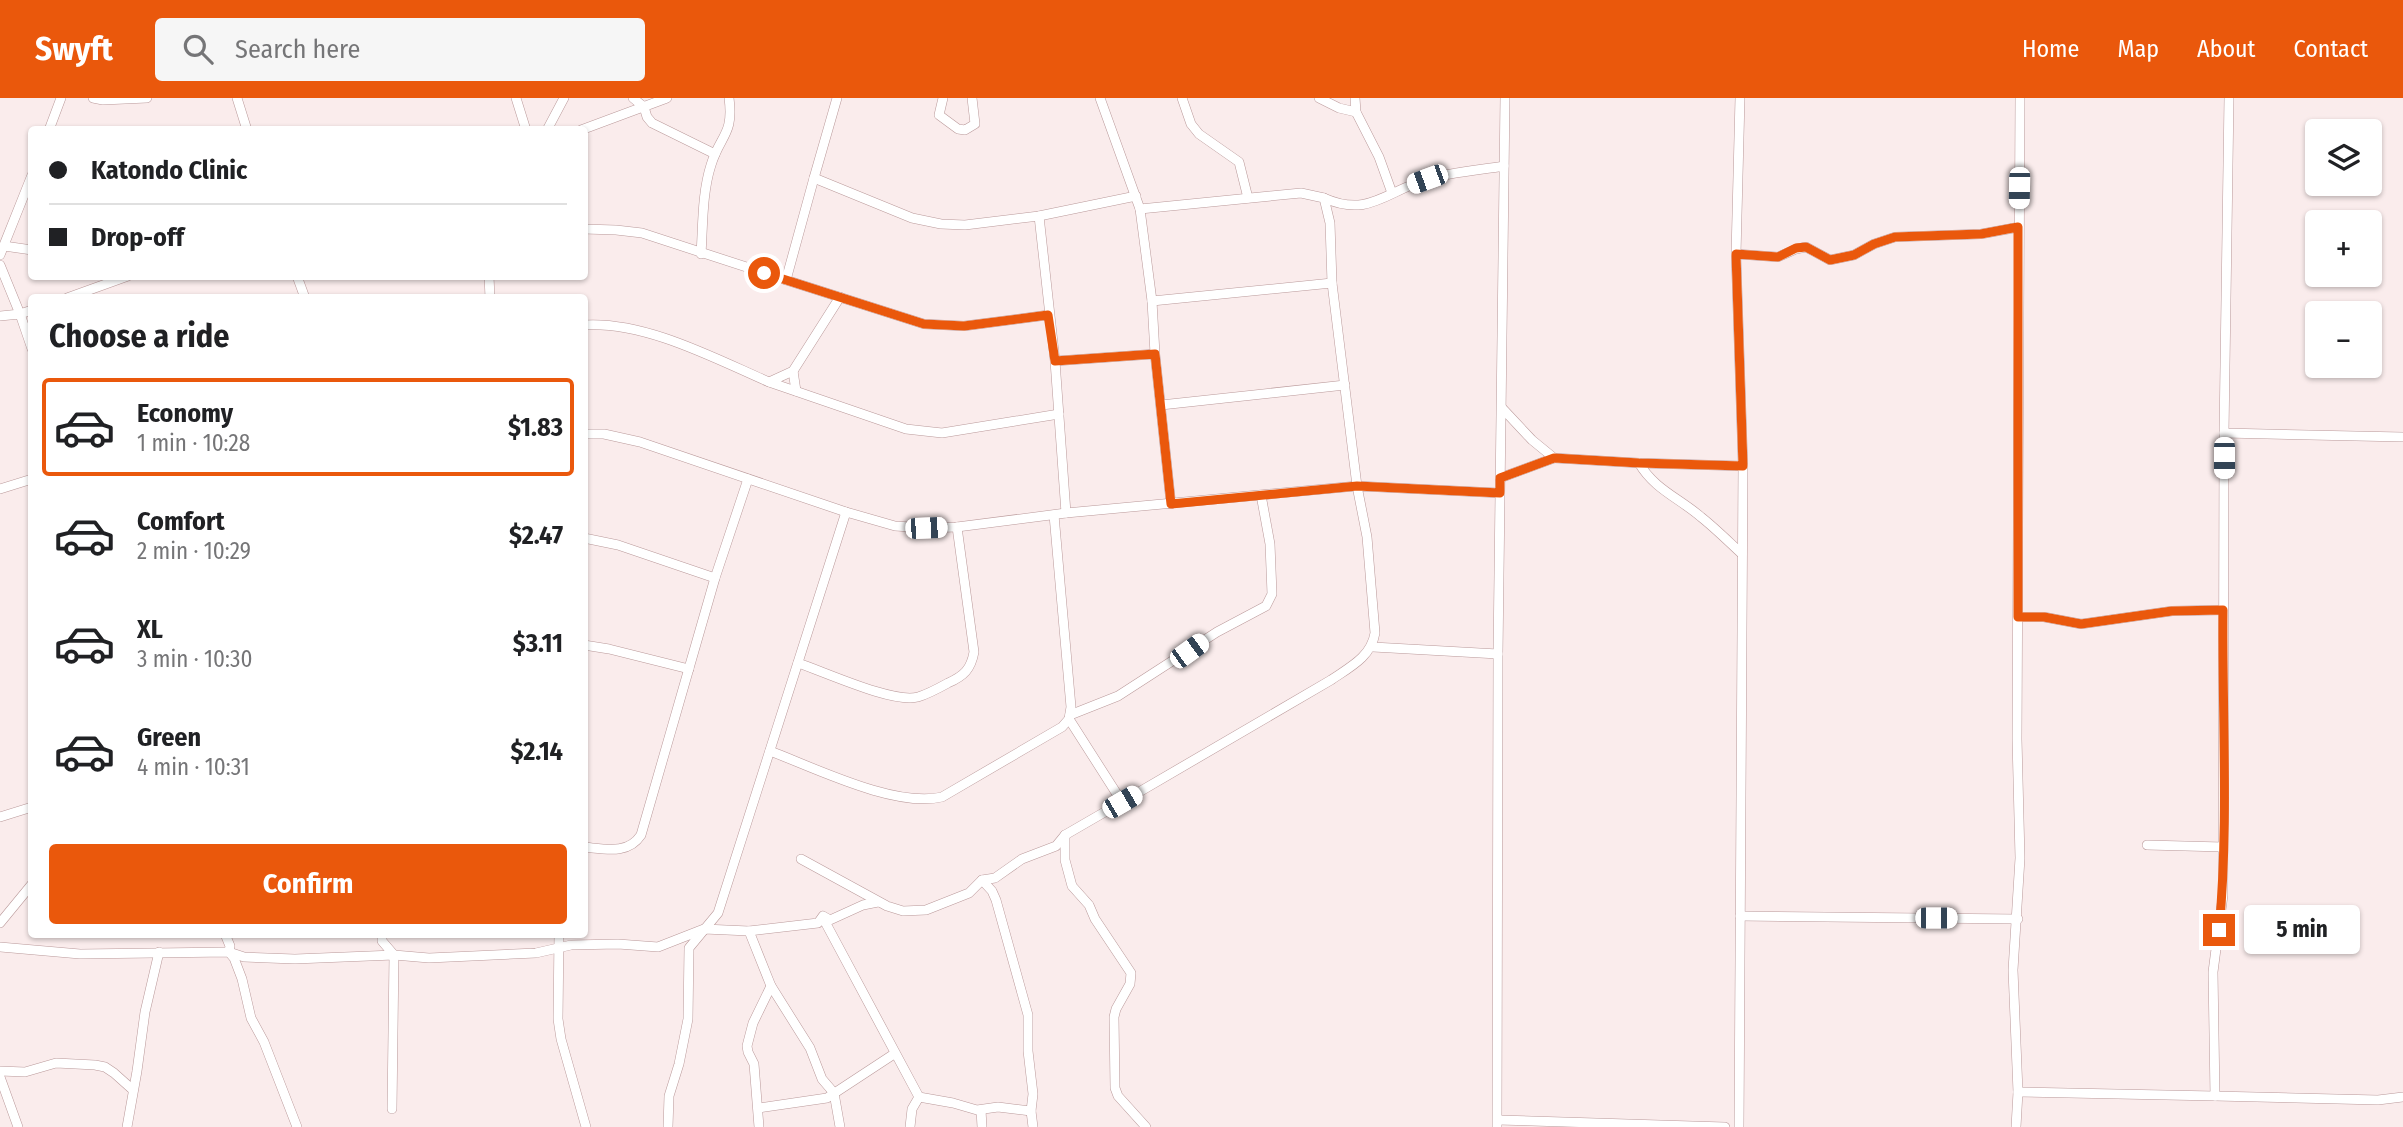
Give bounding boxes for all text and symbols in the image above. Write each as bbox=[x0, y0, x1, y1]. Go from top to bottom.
search box bbox=[155, 18, 645, 81]
text: Swyft bbox=[35, 29, 113, 69]
icon: search bbox=[179, 30, 217, 68]
text: Search here bbox=[235, 34, 360, 65]
text: Home bbox=[2022, 35, 2079, 63]
text: Map bbox=[2117, 35, 2159, 63]
text: About bbox=[2197, 35, 2255, 63]
text: Contact bbox=[2293, 35, 2368, 63]
map controls bbox=[2305, 119, 2382, 378]
button: layers bbox=[2305, 119, 2382, 196]
text: Katondo Clinic bbox=[91, 155, 247, 186]
car bbox=[1404, 162, 1451, 196]
car bbox=[2009, 167, 2030, 209]
button: + bbox=[2305, 210, 2382, 287]
text: Drop-off bbox=[91, 222, 184, 253]
route start bbox=[748, 257, 780, 289]
button: − bbox=[2305, 301, 2382, 378]
text: Choose a ride bbox=[49, 317, 230, 355]
icon: car bbox=[53, 396, 116, 459]
text: Economy bbox=[137, 398, 233, 429]
text: $1.83 bbox=[508, 412, 563, 443]
text: 1 min · 10:28 bbox=[137, 429, 250, 457]
car bbox=[2214, 437, 2235, 479]
icon: car bbox=[53, 504, 116, 567]
text: Comfort bbox=[137, 506, 225, 537]
car bbox=[905, 517, 948, 539]
text: $2.47 bbox=[509, 520, 563, 551]
text: 2 min · 10:29 bbox=[137, 537, 251, 565]
icon: car bbox=[53, 612, 116, 675]
text: XL bbox=[137, 614, 163, 645]
text: $3.11 bbox=[513, 628, 563, 659]
car bbox=[1166, 630, 1213, 672]
text: 3 min · 10:30 bbox=[137, 645, 252, 673]
icon: car bbox=[53, 720, 116, 783]
text: Green bbox=[137, 722, 201, 753]
text: $2.14 bbox=[511, 736, 563, 767]
text: 4 min · 10:31 bbox=[137, 753, 250, 781]
car bbox=[1099, 782, 1146, 822]
button: Confirm bbox=[49, 844, 567, 924]
callout: 5 min bbox=[2244, 906, 2359, 954]
car bbox=[1916, 908, 1958, 929]
route end bbox=[2203, 914, 2235, 946]
text: 5 min bbox=[2276, 915, 2328, 943]

